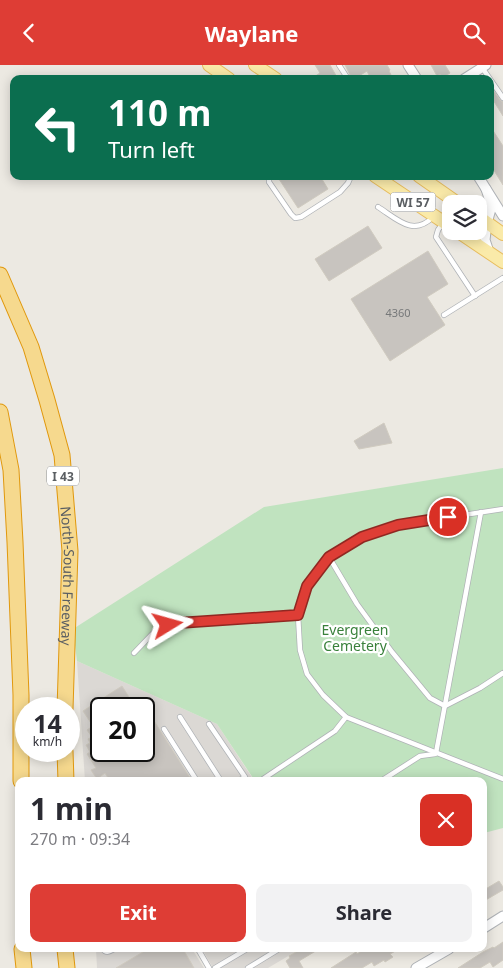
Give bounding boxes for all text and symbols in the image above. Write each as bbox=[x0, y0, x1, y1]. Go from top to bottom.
text: Waylane bbox=[205, 18, 298, 48]
icon: back bbox=[15, 19, 43, 47]
icon: search bbox=[460, 19, 488, 47]
text: 110 m bbox=[108, 89, 211, 136]
icon: left bbox=[25, 95, 90, 160]
text: Turn left bbox=[108, 134, 195, 164]
road number: WI 57 bbox=[390, 193, 436, 211]
map controls bbox=[442, 195, 487, 240]
button: layers bbox=[442, 195, 487, 240]
house number: 4360 bbox=[385, 305, 411, 320]
road number: I 43 bbox=[47, 467, 79, 486]
pin bbox=[427, 496, 469, 538]
icon: arrive bbox=[434, 503, 462, 531]
street label: North-South Freeway bbox=[57, 505, 80, 647]
position arrow bbox=[141, 598, 193, 650]
park label: Evergreen Cemetery bbox=[322, 620, 389, 655]
speed limit sign: 20 bbox=[90, 697, 155, 762]
text: 14 bbox=[33, 706, 62, 740]
text: km/h bbox=[33, 733, 62, 750]
text: 1 min bbox=[30, 788, 113, 829]
button: close bbox=[420, 794, 472, 846]
text: 270 m · 09:34 bbox=[30, 828, 130, 850]
button: Exit bbox=[30, 884, 246, 942]
button: Share bbox=[256, 884, 472, 942]

